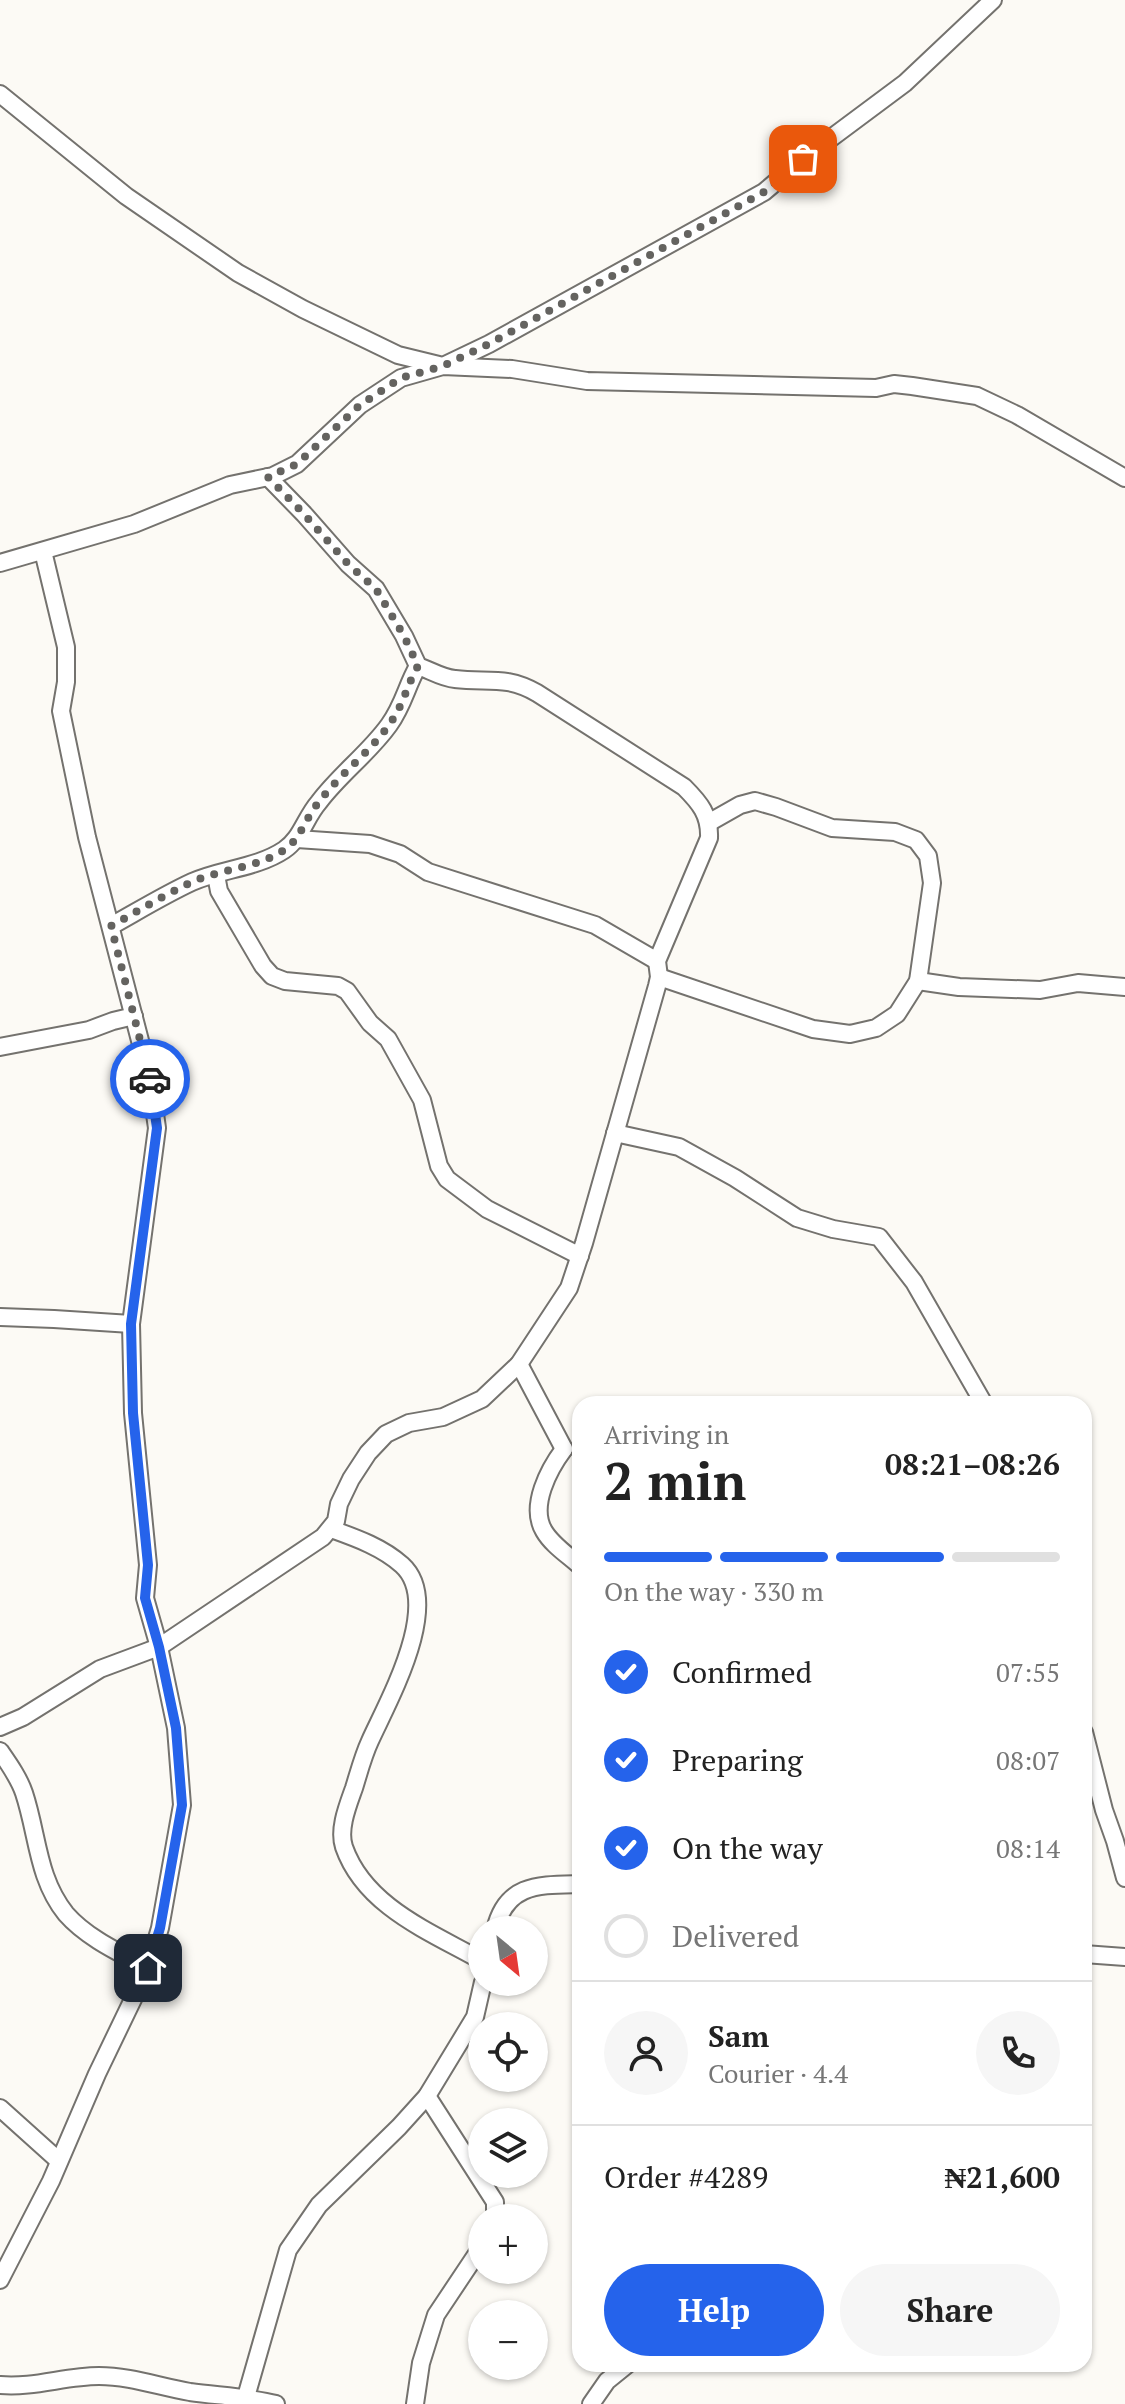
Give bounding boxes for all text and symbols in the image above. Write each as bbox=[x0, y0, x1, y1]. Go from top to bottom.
pin bbox=[769, 125, 837, 193]
icon: bag bbox=[781, 137, 825, 181]
courier bbox=[110, 1039, 190, 1119]
icon: car bbox=[128, 1057, 172, 1101]
text: Arriving in bbox=[604, 1417, 729, 1451]
text: 08:21–08:26 bbox=[885, 1444, 1060, 1484]
text: 2 min bbox=[604, 1446, 746, 1515]
text: On the way · 330 m bbox=[604, 1574, 824, 1608]
icon: check bbox=[604, 1650, 648, 1694]
text: Confirmed bbox=[672, 1652, 812, 1692]
text: 07:55 bbox=[996, 1655, 1060, 1689]
icon: check bbox=[604, 1738, 648, 1782]
text: Preparing bbox=[672, 1740, 803, 1780]
text: 08:07 bbox=[996, 1743, 1060, 1777]
icon: check bbox=[604, 1826, 648, 1870]
text: On the way bbox=[672, 1828, 823, 1868]
text: 08:14 bbox=[996, 1831, 1060, 1865]
north arrow bbox=[468, 1916, 548, 1996]
map controls bbox=[468, 1916, 548, 2380]
text: Delivered bbox=[672, 1916, 799, 1956]
pin bbox=[114, 1934, 182, 2002]
icon: home bbox=[126, 1946, 170, 1990]
button: person bbox=[604, 2011, 688, 2095]
button: phone bbox=[976, 2011, 1060, 2095]
button: locate bbox=[468, 2012, 548, 2092]
text: Sam bbox=[708, 2016, 769, 2056]
text: Courier · 4.4 bbox=[708, 2056, 848, 2090]
button: layers bbox=[468, 2108, 548, 2188]
text: Order #4289 bbox=[604, 2157, 768, 2197]
text: ₦21,600 bbox=[944, 2157, 1060, 2197]
button: + bbox=[468, 2204, 548, 2284]
button: Help bbox=[604, 2264, 824, 2356]
button: Share bbox=[840, 2264, 1060, 2356]
button: − bbox=[468, 2300, 548, 2380]

